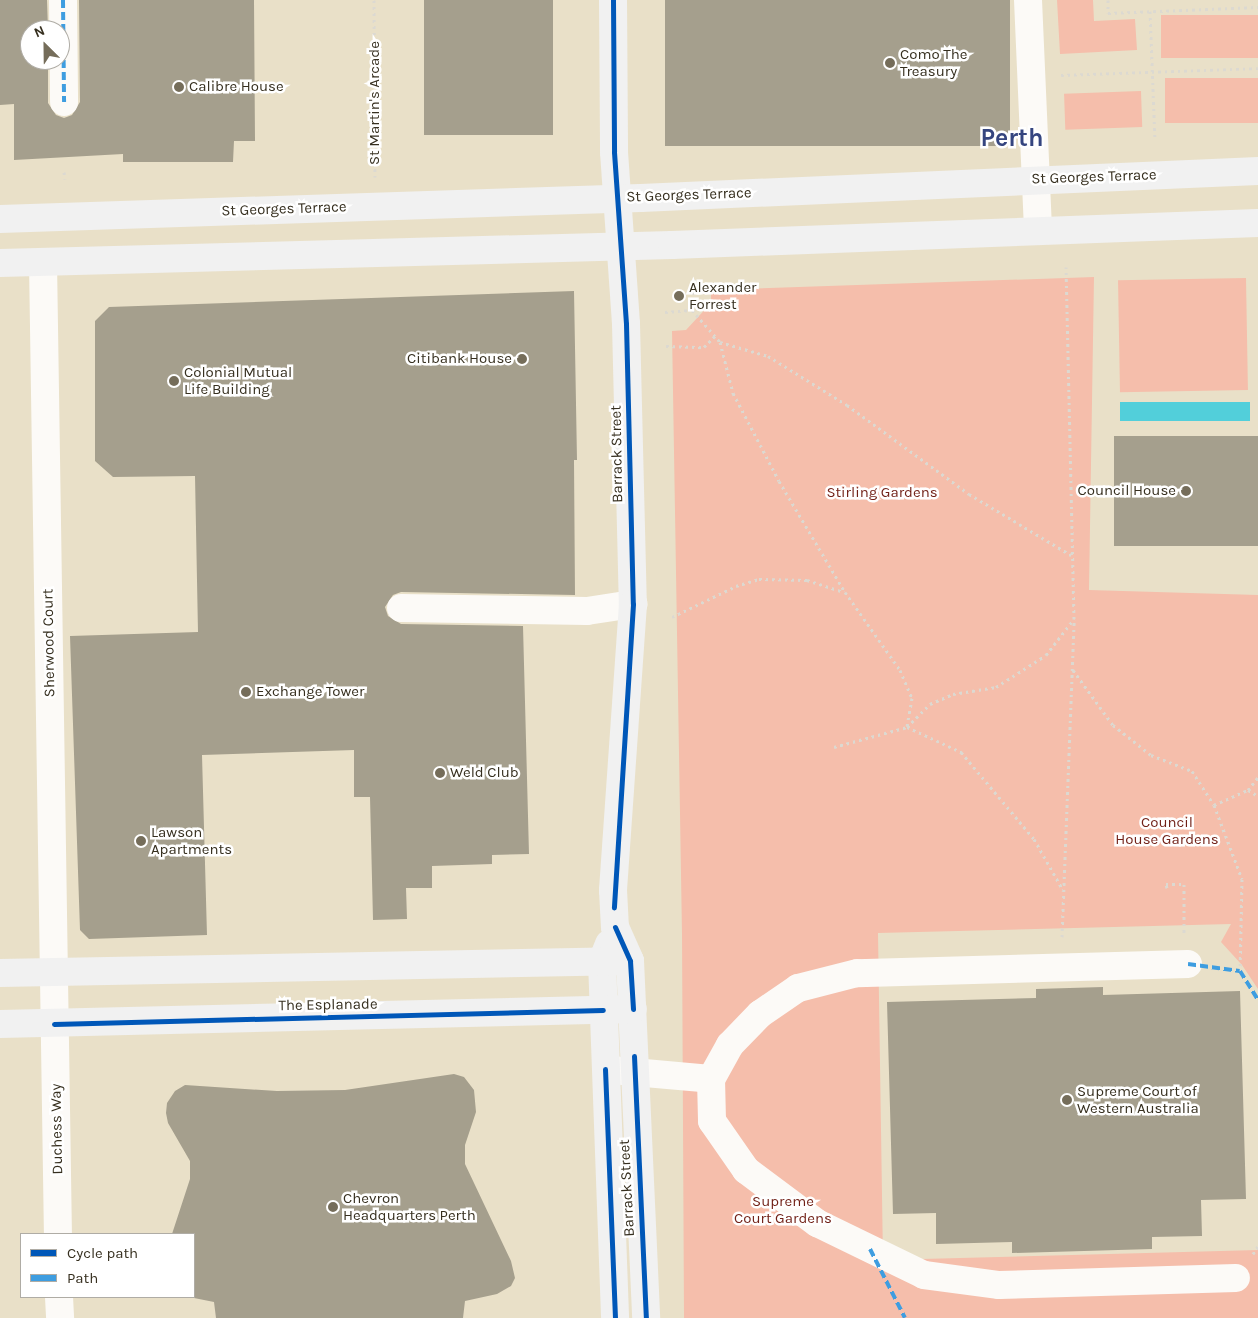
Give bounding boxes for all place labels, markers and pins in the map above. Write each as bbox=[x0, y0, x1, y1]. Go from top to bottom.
place label: Como The Treasury bbox=[900, 45, 967, 80]
marker: Como The Treasury bbox=[884, 57, 896, 69]
place label: Calibre House bbox=[189, 78, 284, 96]
marker: Calibre House bbox=[173, 81, 185, 93]
place label: Alexander Forrest bbox=[689, 278, 757, 313]
marker: Alexander Forrest bbox=[673, 290, 685, 302]
place label: Citibank House bbox=[407, 350, 512, 368]
marker: Citibank House bbox=[516, 353, 528, 365]
place label: Colonial Mutual Life Building bbox=[184, 363, 292, 398]
marker: Colonial Mutual Life Building bbox=[168, 375, 180, 387]
place label: Council House bbox=[1078, 482, 1176, 500]
marker: Council House bbox=[1180, 485, 1192, 497]
place label: Exchange Tower bbox=[256, 683, 364, 701]
marker: Exchange Tower bbox=[240, 686, 252, 698]
place label: Weld Club bbox=[450, 764, 519, 782]
marker: Weld Club bbox=[434, 767, 446, 779]
place label: Lawson Apartments bbox=[151, 823, 232, 858]
marker: Lawson Apartments bbox=[135, 835, 147, 847]
place label: Supreme Court of Western Australia bbox=[1077, 1082, 1199, 1117]
marker: Supreme Court of Western Australia bbox=[1061, 1094, 1073, 1106]
place label: Chevron Headquarters Perth bbox=[343, 1189, 476, 1224]
marker: Chevron Headquarters Perth bbox=[327, 1201, 339, 1213]

